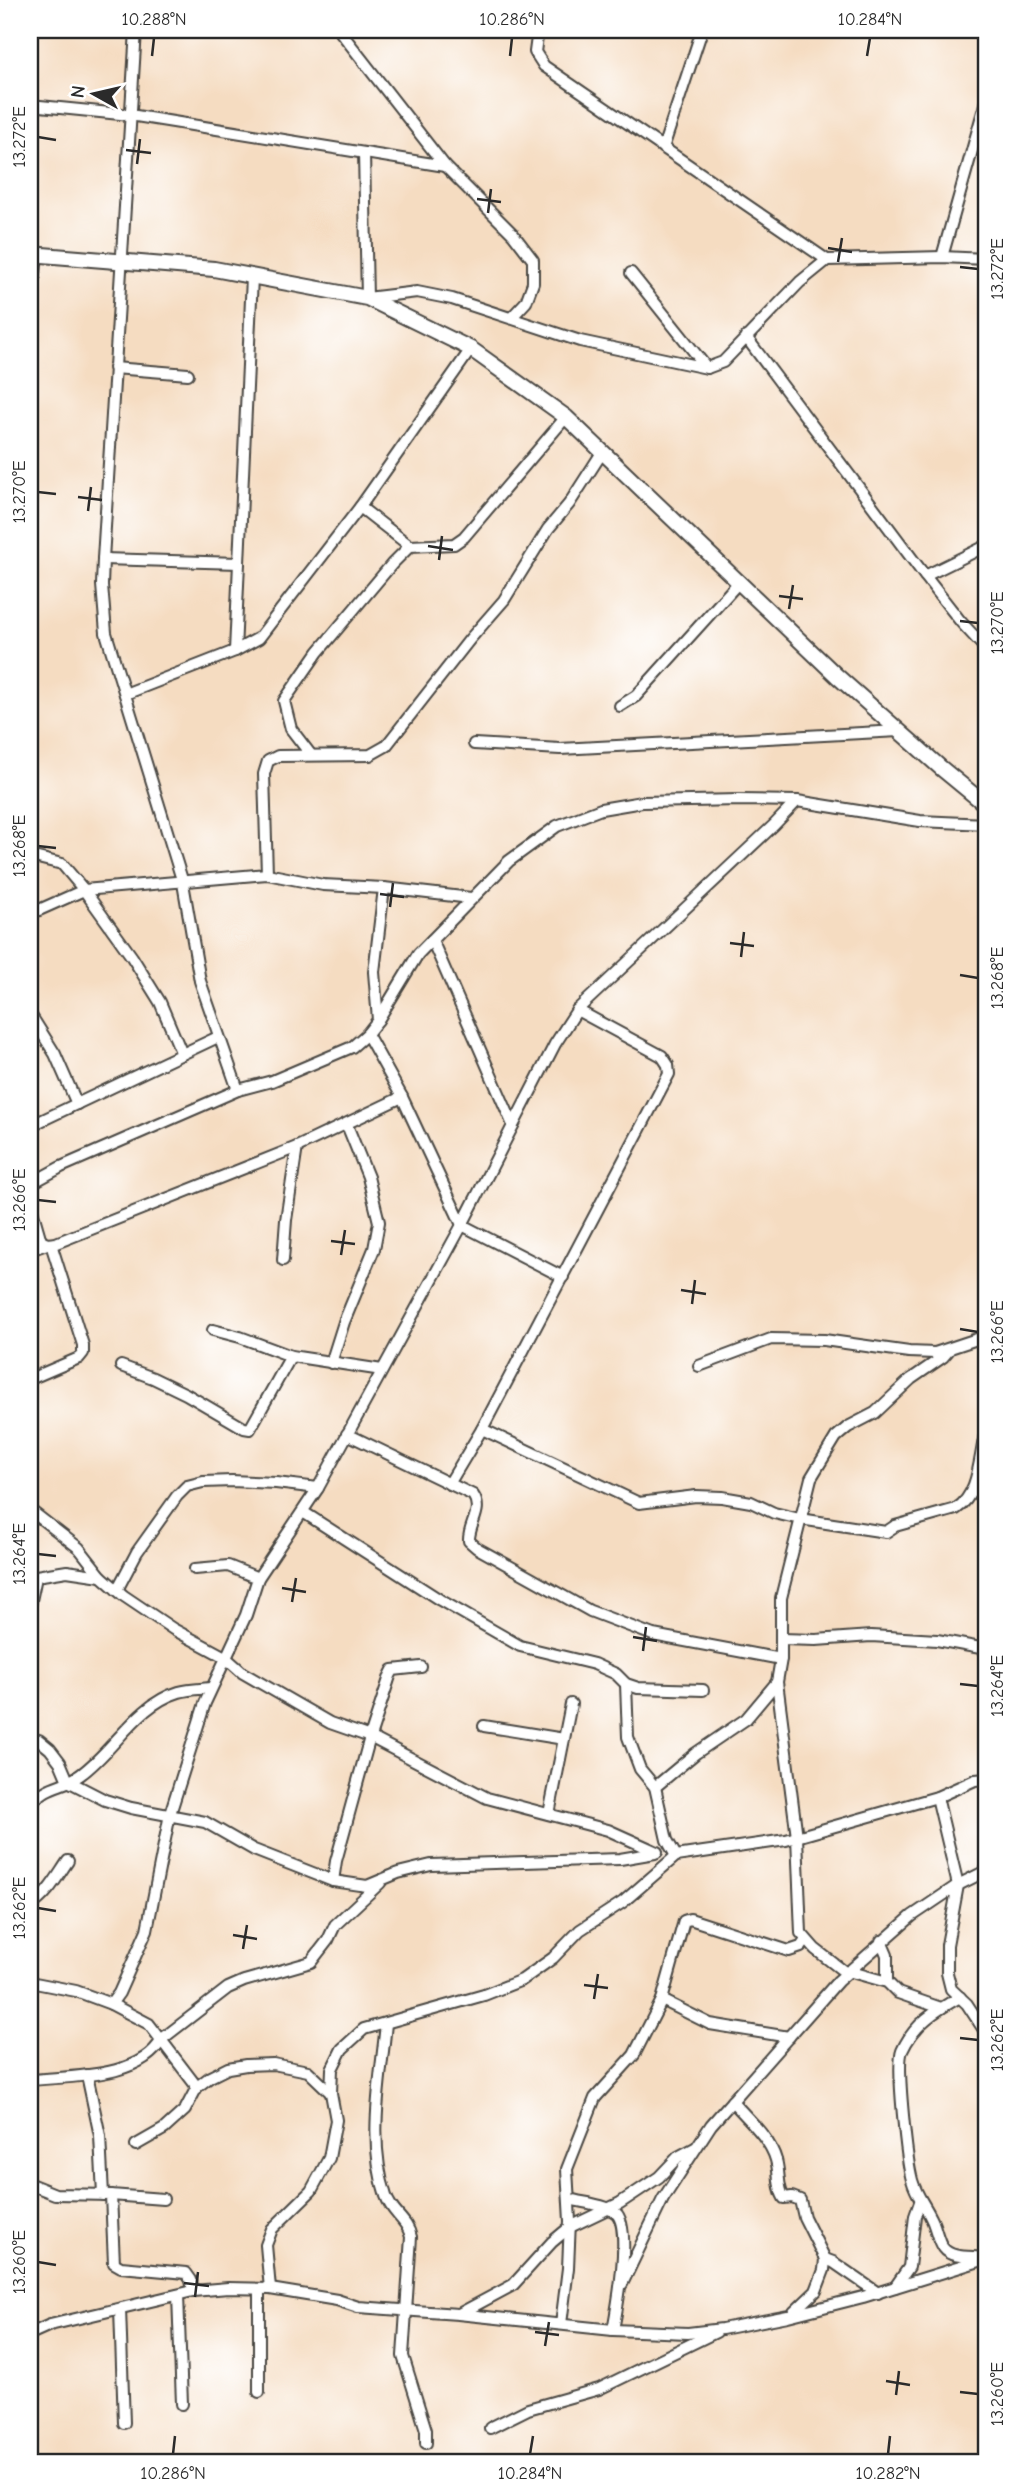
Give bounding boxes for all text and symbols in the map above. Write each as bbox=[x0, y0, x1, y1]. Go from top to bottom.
text: 10.288°N bbox=[121, 9, 187, 30]
text: 10.286°N bbox=[479, 9, 545, 30]
text: 10.284°N bbox=[838, 9, 902, 30]
north arrow bbox=[60, 60, 130, 130]
text: N bbox=[66, 84, 90, 99]
text: 13.272°E bbox=[9, 106, 30, 168]
text: 13.272°E bbox=[987, 238, 1008, 300]
text: 13.270°E bbox=[9, 460, 30, 524]
text: 13.270°E bbox=[987, 591, 1008, 655]
text: 13.268°E bbox=[9, 814, 30, 877]
text: 13.268°E bbox=[987, 946, 1008, 1009]
text: 13.266°E bbox=[9, 1168, 30, 1232]
text: 13.266°E bbox=[987, 1300, 1008, 1364]
text: 13.264°E bbox=[9, 1523, 30, 1585]
text: 13.264°E bbox=[987, 1655, 1008, 1717]
text: 13.262°E bbox=[9, 1876, 30, 1939]
text: 13.262°E bbox=[987, 2008, 1008, 2071]
text: 13.260°E bbox=[9, 2230, 30, 2294]
text: 13.260°E bbox=[987, 2362, 1008, 2426]
text: 10.286°N bbox=[140, 2463, 206, 2484]
text: 10.284°N bbox=[498, 2463, 562, 2484]
text: 10.282°N bbox=[855, 2463, 921, 2484]

